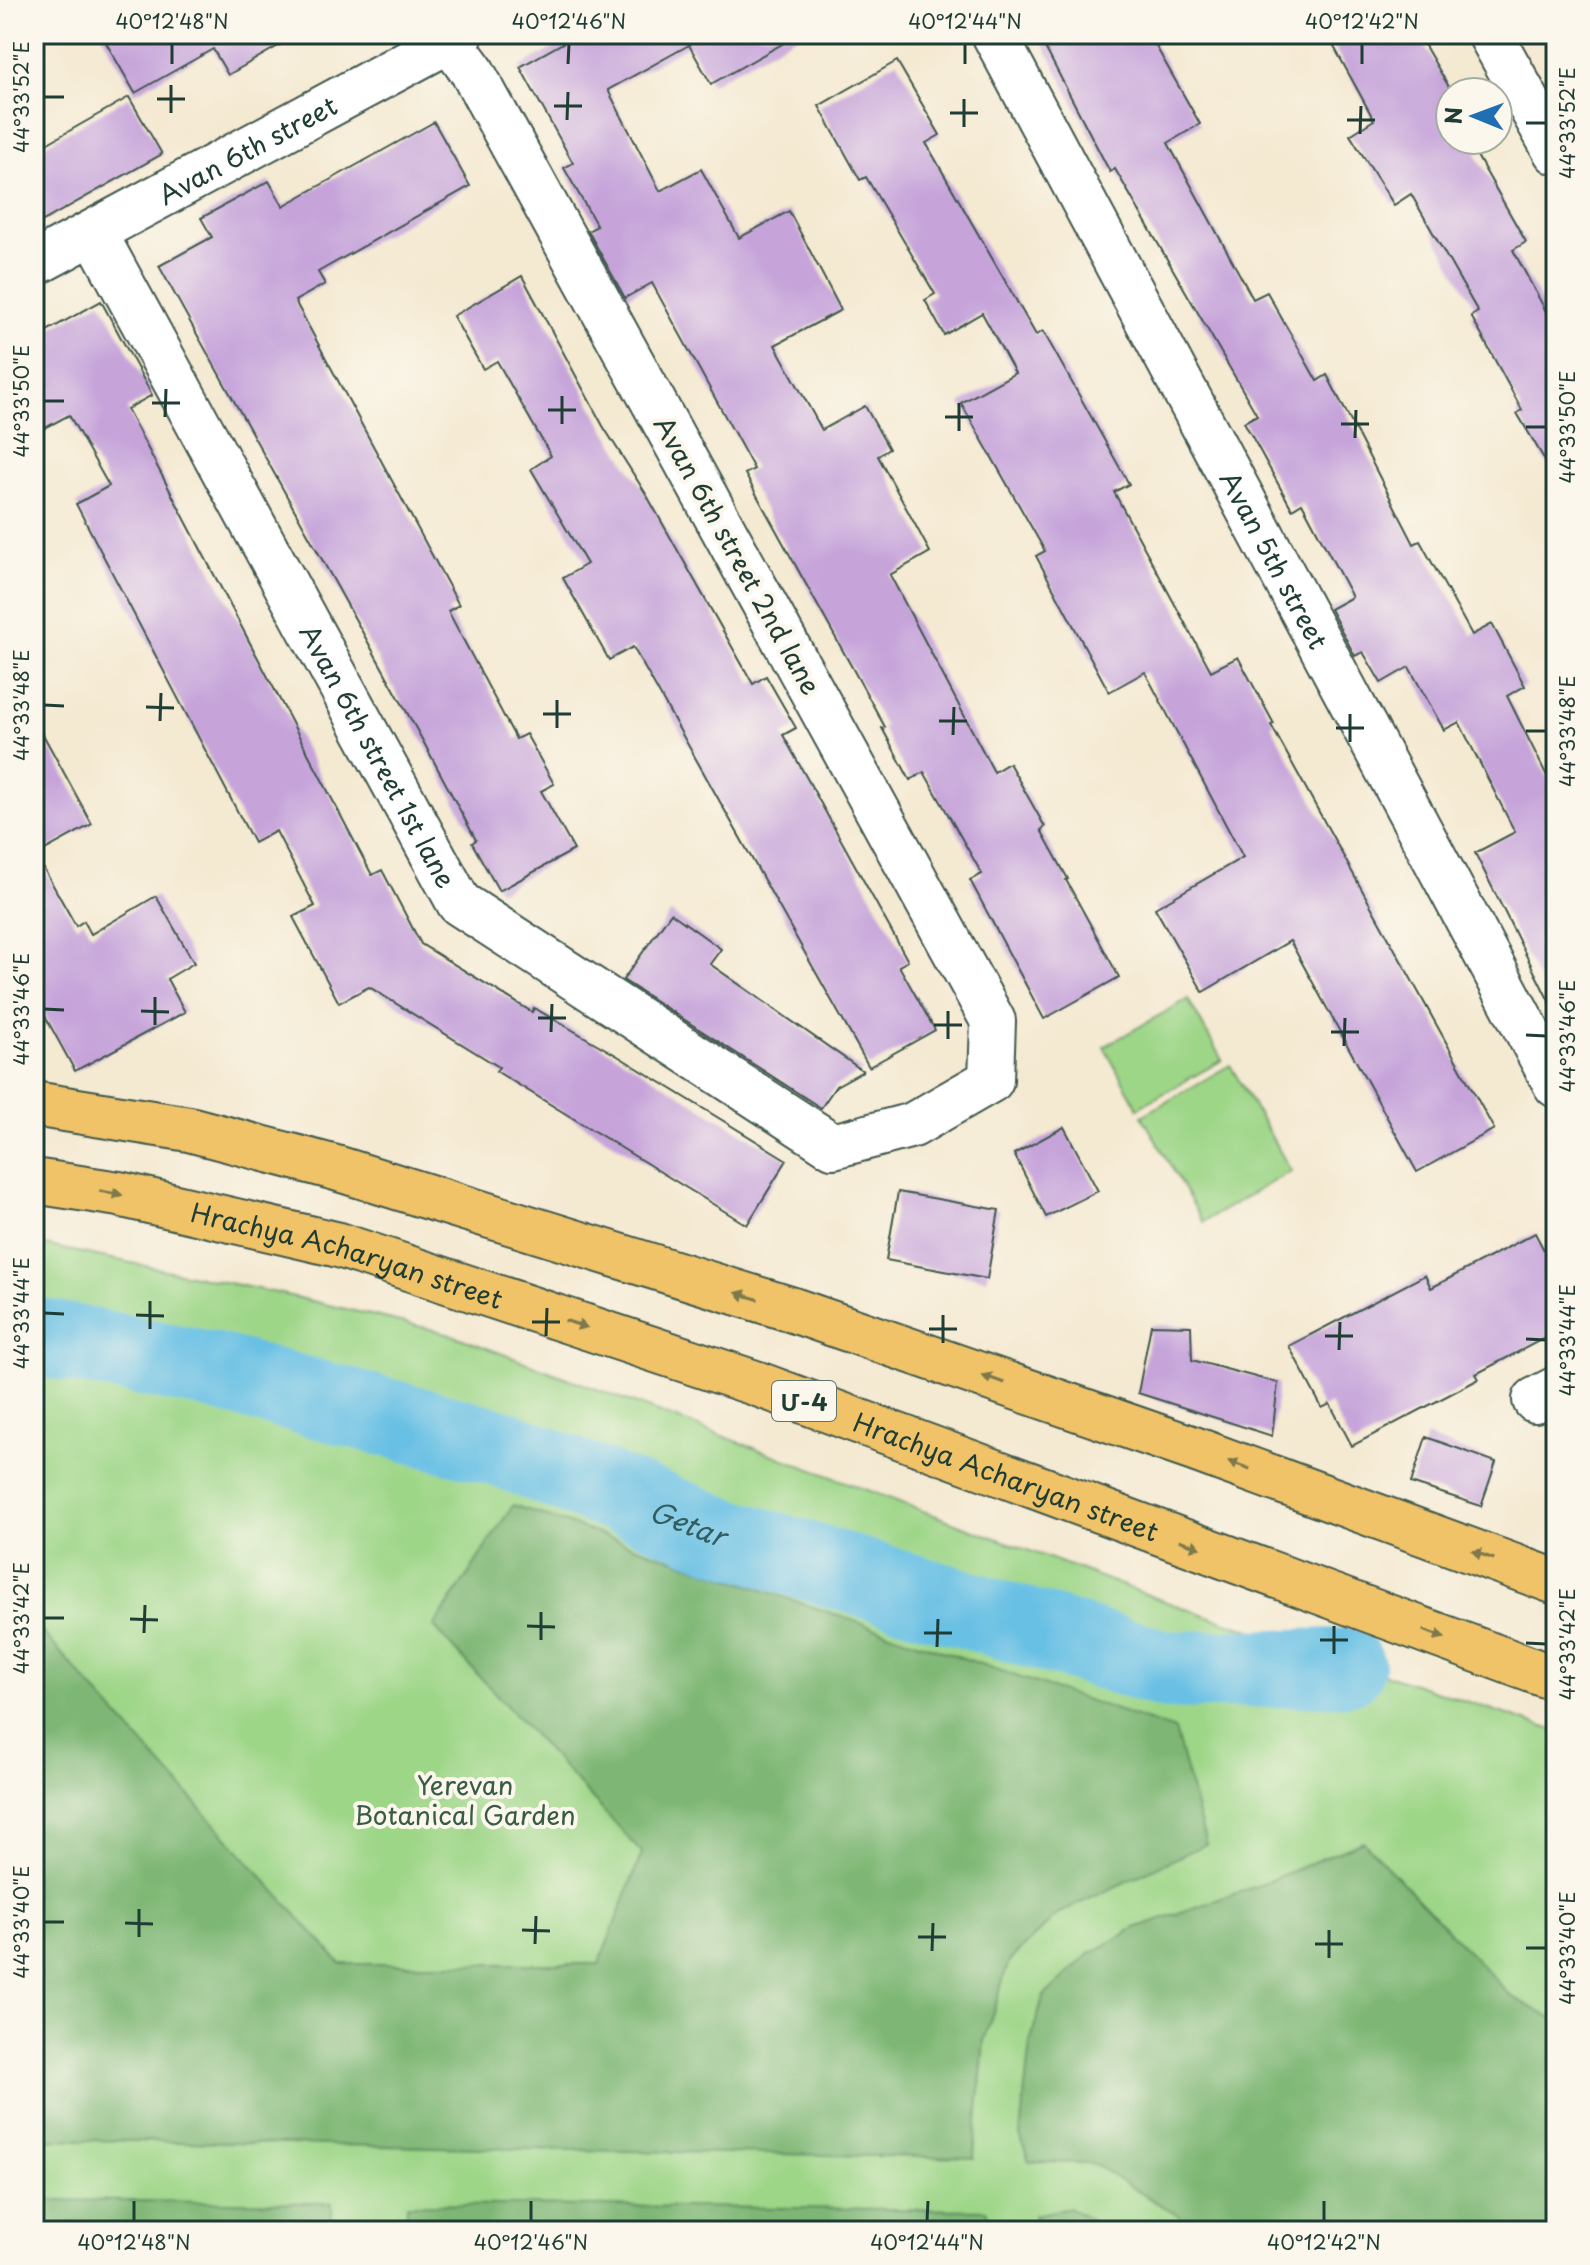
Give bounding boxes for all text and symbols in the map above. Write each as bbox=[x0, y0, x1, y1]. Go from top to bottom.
text: 40°12'48"N bbox=[115, 6, 229, 36]
text: 40°12'46"N bbox=[512, 6, 626, 36]
text: 40°12'44"N bbox=[908, 6, 1022, 36]
text: 40°12'42"N bbox=[1305, 6, 1419, 36]
text: 44°33'52"E bbox=[6, 41, 36, 153]
text: 44°33'52"E bbox=[1552, 67, 1582, 179]
north arrow bbox=[1434, 76, 1514, 156]
street label: Avan 6th street bbox=[151, 85, 344, 213]
text: N bbox=[1436, 107, 1469, 125]
text: 44°33'50"E bbox=[6, 344, 36, 458]
text: 44°33'50"E bbox=[1552, 370, 1582, 484]
street label: Avan 6th street 2nd lane bbox=[645, 408, 831, 702]
street label: Avan 5th street bbox=[1211, 463, 1339, 656]
street label: Avan 6th street 1st lane bbox=[291, 616, 467, 895]
text: 44°33'48"E bbox=[6, 649, 36, 761]
text: 44°33'48"E bbox=[1552, 675, 1582, 787]
text: 44°33'46"E bbox=[6, 952, 36, 1066]
text: 44°33'46"E bbox=[1552, 979, 1582, 1093]
one-way arrow bbox=[99, 1187, 124, 1200]
street label: Hrachya Acharyan street bbox=[187, 1192, 508, 1318]
text: 44°33'44"E bbox=[6, 1257, 36, 1369]
text: 44°33'44"E bbox=[1552, 1284, 1582, 1396]
one-way arrow bbox=[735, 1289, 759, 1302]
one-way arrow bbox=[565, 1318, 589, 1331]
one-way arrow bbox=[981, 1373, 1005, 1385]
road number: Մ-4 bbox=[772, 1381, 836, 1421]
street label: Hrachya Acharyan street bbox=[848, 1402, 1165, 1550]
one-way arrow bbox=[1226, 1459, 1250, 1471]
water label: Getar bbox=[644, 1488, 735, 1558]
one-way arrow bbox=[1178, 1538, 1202, 1551]
one-way arrow bbox=[1471, 1548, 1495, 1561]
text: 44°33'42"E bbox=[6, 1562, 36, 1674]
text: 44°33'42"E bbox=[1552, 1588, 1582, 1700]
one-way arrow bbox=[1422, 1628, 1446, 1641]
park label: Yerevan Botanical Garden bbox=[354, 1765, 576, 1834]
text: 44°33'40"E bbox=[6, 1865, 36, 1979]
text: 44°33'40"E bbox=[1552, 1891, 1582, 2005]
text: 40°12'48"N bbox=[77, 2227, 191, 2257]
text: 40°12'46"N bbox=[474, 2227, 588, 2257]
text: 40°12'44"N bbox=[870, 2227, 984, 2257]
text: 40°12'42"N bbox=[1267, 2227, 1381, 2257]

